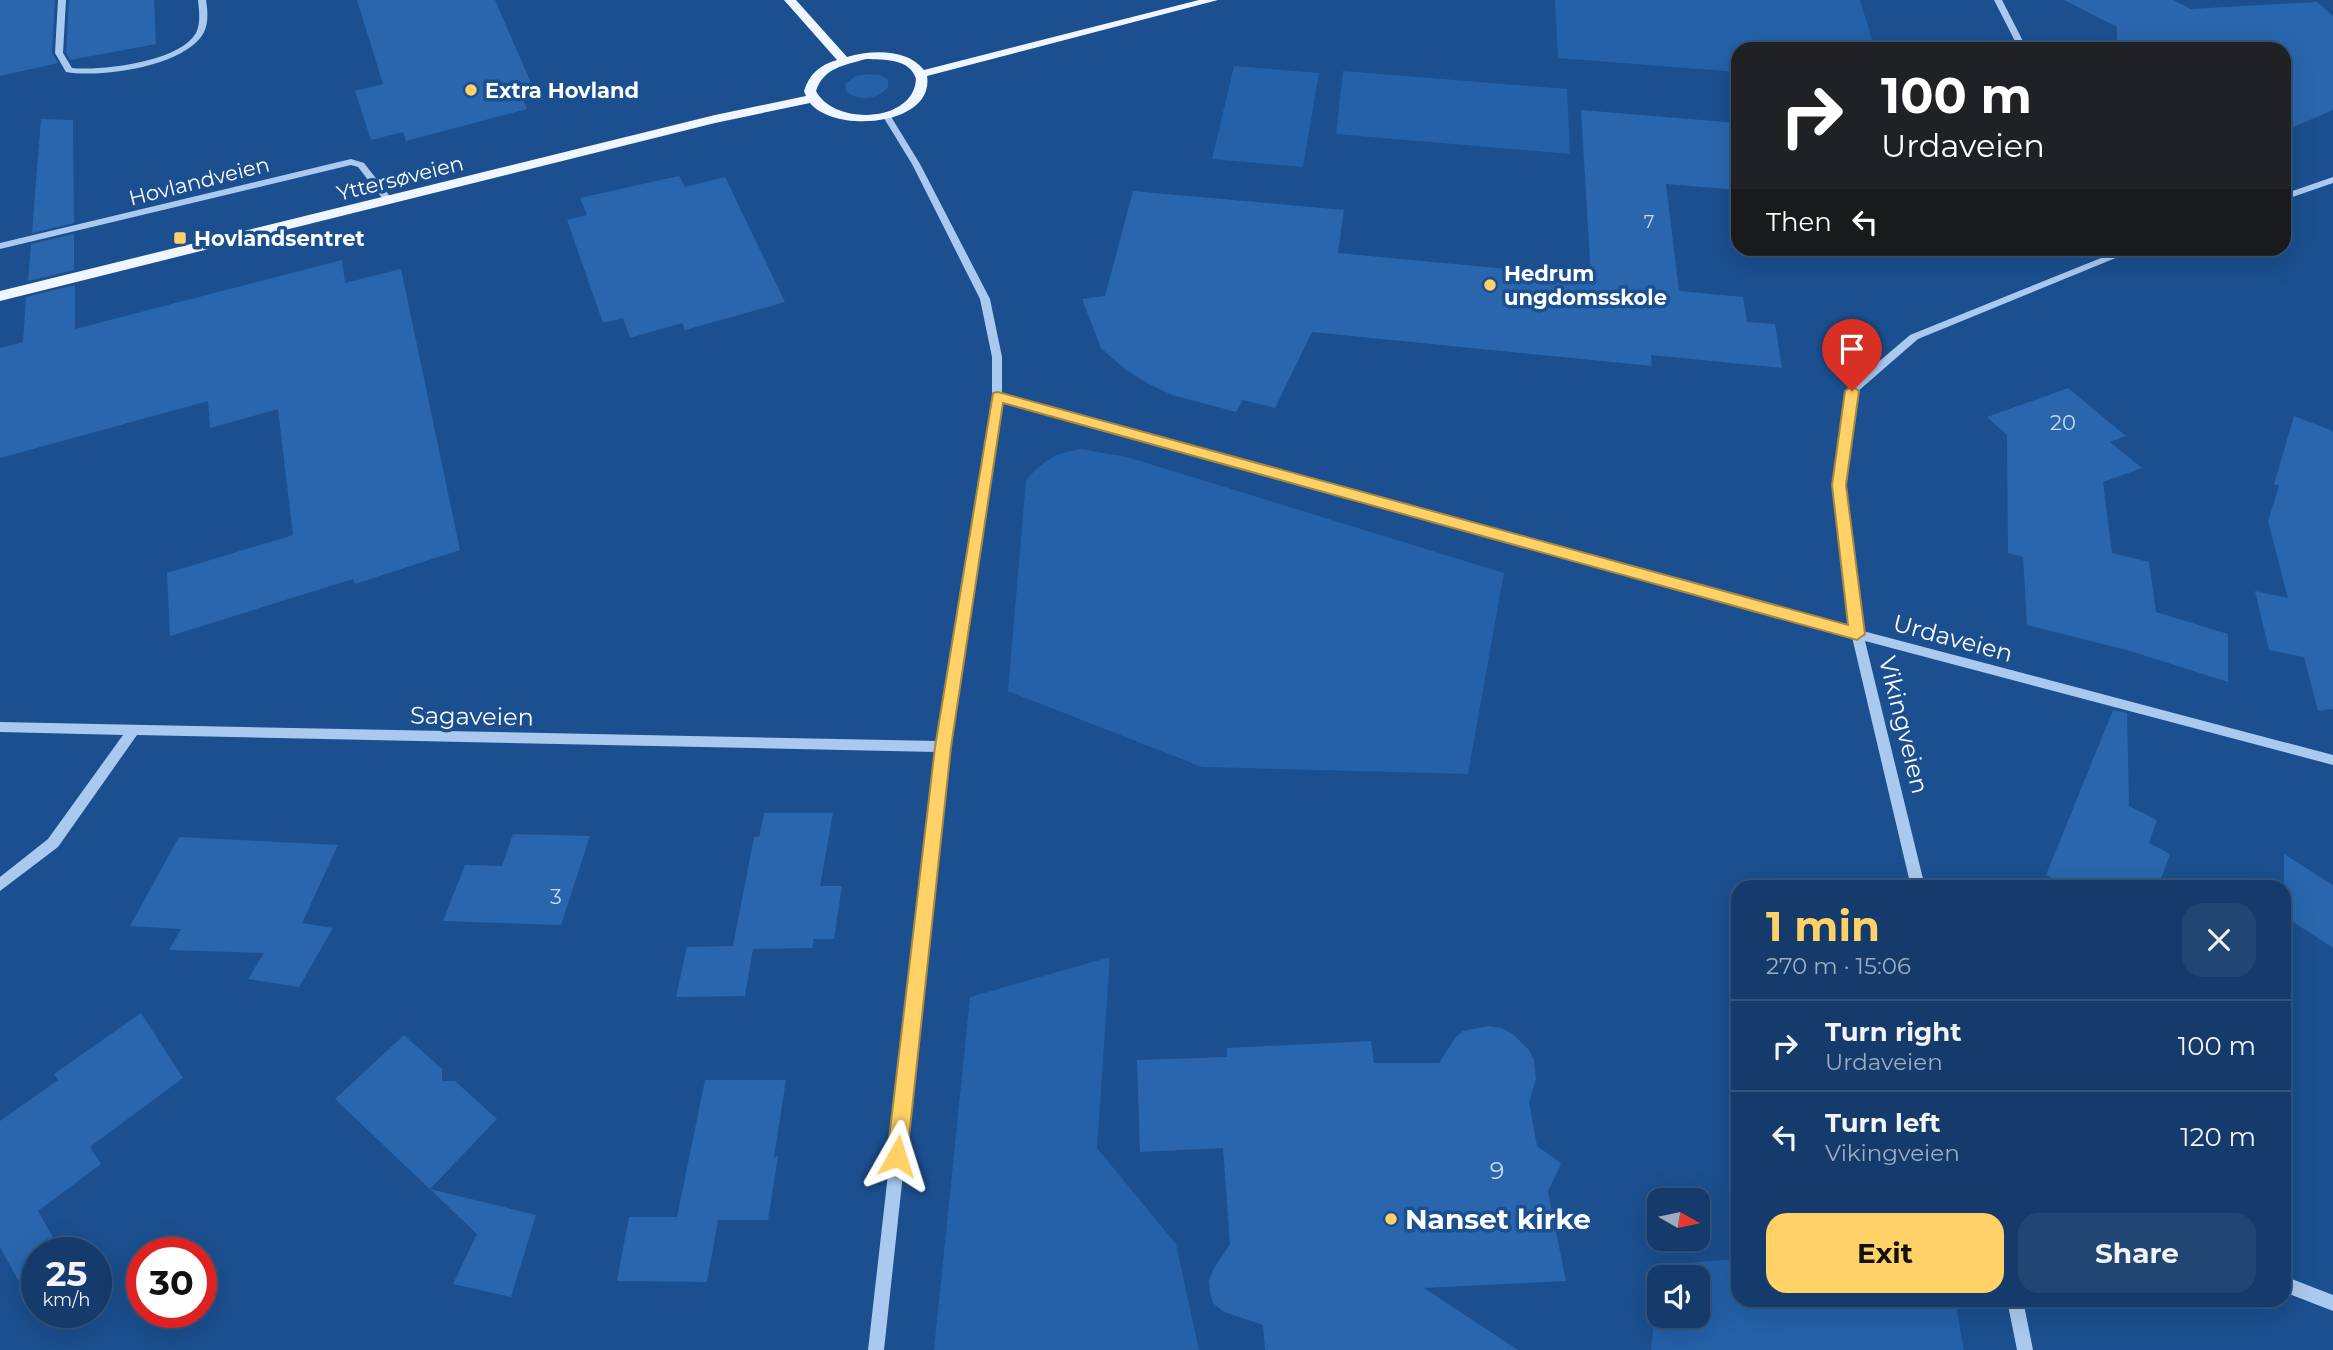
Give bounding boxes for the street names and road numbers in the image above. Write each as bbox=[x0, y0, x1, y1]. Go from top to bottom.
street label: Yttersøveien bbox=[334, 150, 466, 206]
street label: Hovlandveien bbox=[126, 151, 272, 211]
street label: Urdaveien bbox=[1890, 608, 2016, 668]
street label: Vikingveien bbox=[1873, 653, 1935, 797]
street label: Sagaveien bbox=[410, 700, 534, 732]

